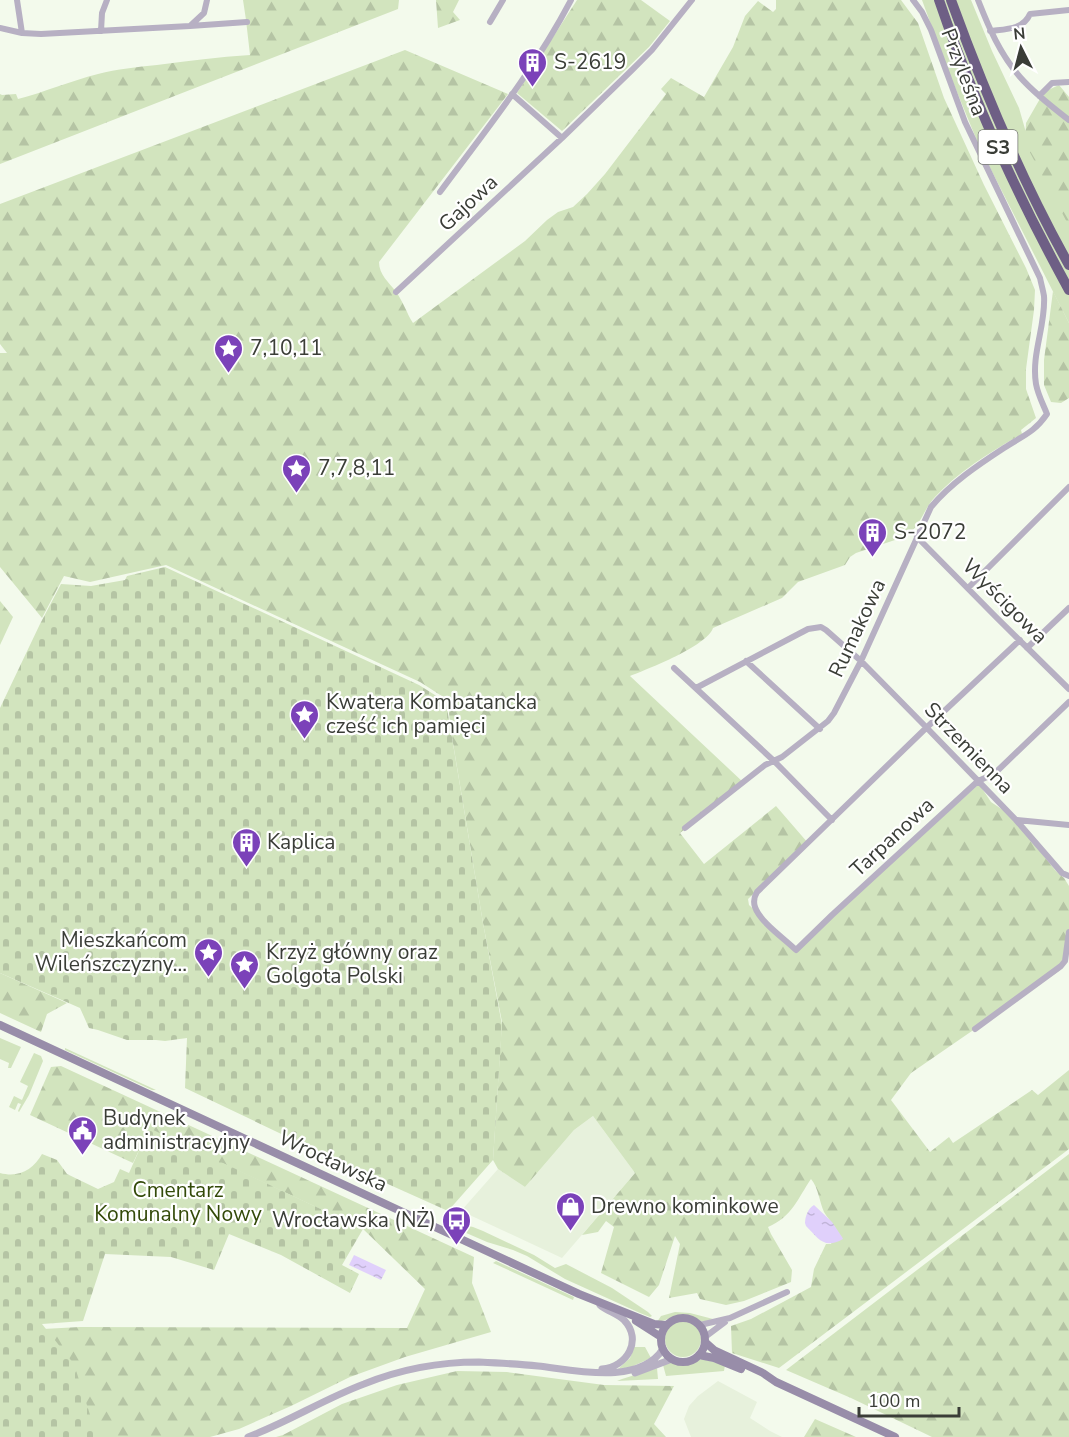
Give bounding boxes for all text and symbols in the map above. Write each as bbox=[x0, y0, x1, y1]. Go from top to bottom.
north arrow bbox=[991, 18, 1051, 78]
text: N bbox=[1012, 23, 1027, 46]
street label: Przyleśna bbox=[935, 24, 993, 120]
building icon: S-2619 bbox=[517, 46, 549, 88]
place label: S-2619 bbox=[554, 48, 626, 76]
road number: S3 bbox=[978, 130, 1018, 164]
street label: Gajowa bbox=[432, 168, 504, 238]
place icon: 7,10,11 bbox=[213, 332, 245, 374]
place label: 7,10,11 bbox=[250, 334, 323, 362]
place icon: 7,7,8,11 bbox=[281, 452, 313, 494]
place label: 7,7,8,11 bbox=[318, 454, 395, 482]
building icon: S-2072 bbox=[857, 516, 889, 558]
place label: S-2072 bbox=[894, 518, 966, 546]
street label: Wyścigowa bbox=[956, 552, 1054, 650]
street label: Rumakowa bbox=[822, 574, 892, 682]
place label: Kwatera Kombatancka cześć ich pamięci bbox=[326, 688, 537, 740]
street label: Strzemienna bbox=[918, 696, 1020, 800]
place icon: Kwatera Kombatancka cześć ich pamięci bbox=[289, 698, 321, 740]
street label: Tarpanowa bbox=[844, 791, 940, 883]
building icon: Kaplica bbox=[230, 826, 262, 868]
place label: Kaplica bbox=[267, 828, 335, 856]
place label: Mieszkańcom Wileńszczyzny... bbox=[35, 926, 187, 978]
place icon: Mieszkańcom Wileńszczyzny... bbox=[192, 936, 224, 978]
place label: Krzyż główny oraz Golgota Polski bbox=[266, 938, 438, 990]
place icon: Krzyż główny oraz Golgota Polski bbox=[229, 948, 261, 990]
place label: Budynek administracyjny bbox=[103, 1104, 250, 1156]
public building icon: Budynek administracyjny bbox=[66, 1114, 98, 1156]
street label: Wrocławska bbox=[274, 1124, 392, 1198]
park label: Cmentarz Komunalny Nowy bbox=[94, 1176, 262, 1228]
shop icon: Drewno kominkowe bbox=[554, 1190, 586, 1232]
place label: Drewno kominkowe bbox=[591, 1192, 779, 1220]
bus stop icon: Wrocławska (NŻ) bbox=[441, 1204, 473, 1246]
place label: Wrocławska (NŻ) bbox=[272, 1206, 436, 1234]
scale bar bbox=[859, 1380, 960, 1418]
text: 100 m bbox=[868, 1389, 920, 1413]

